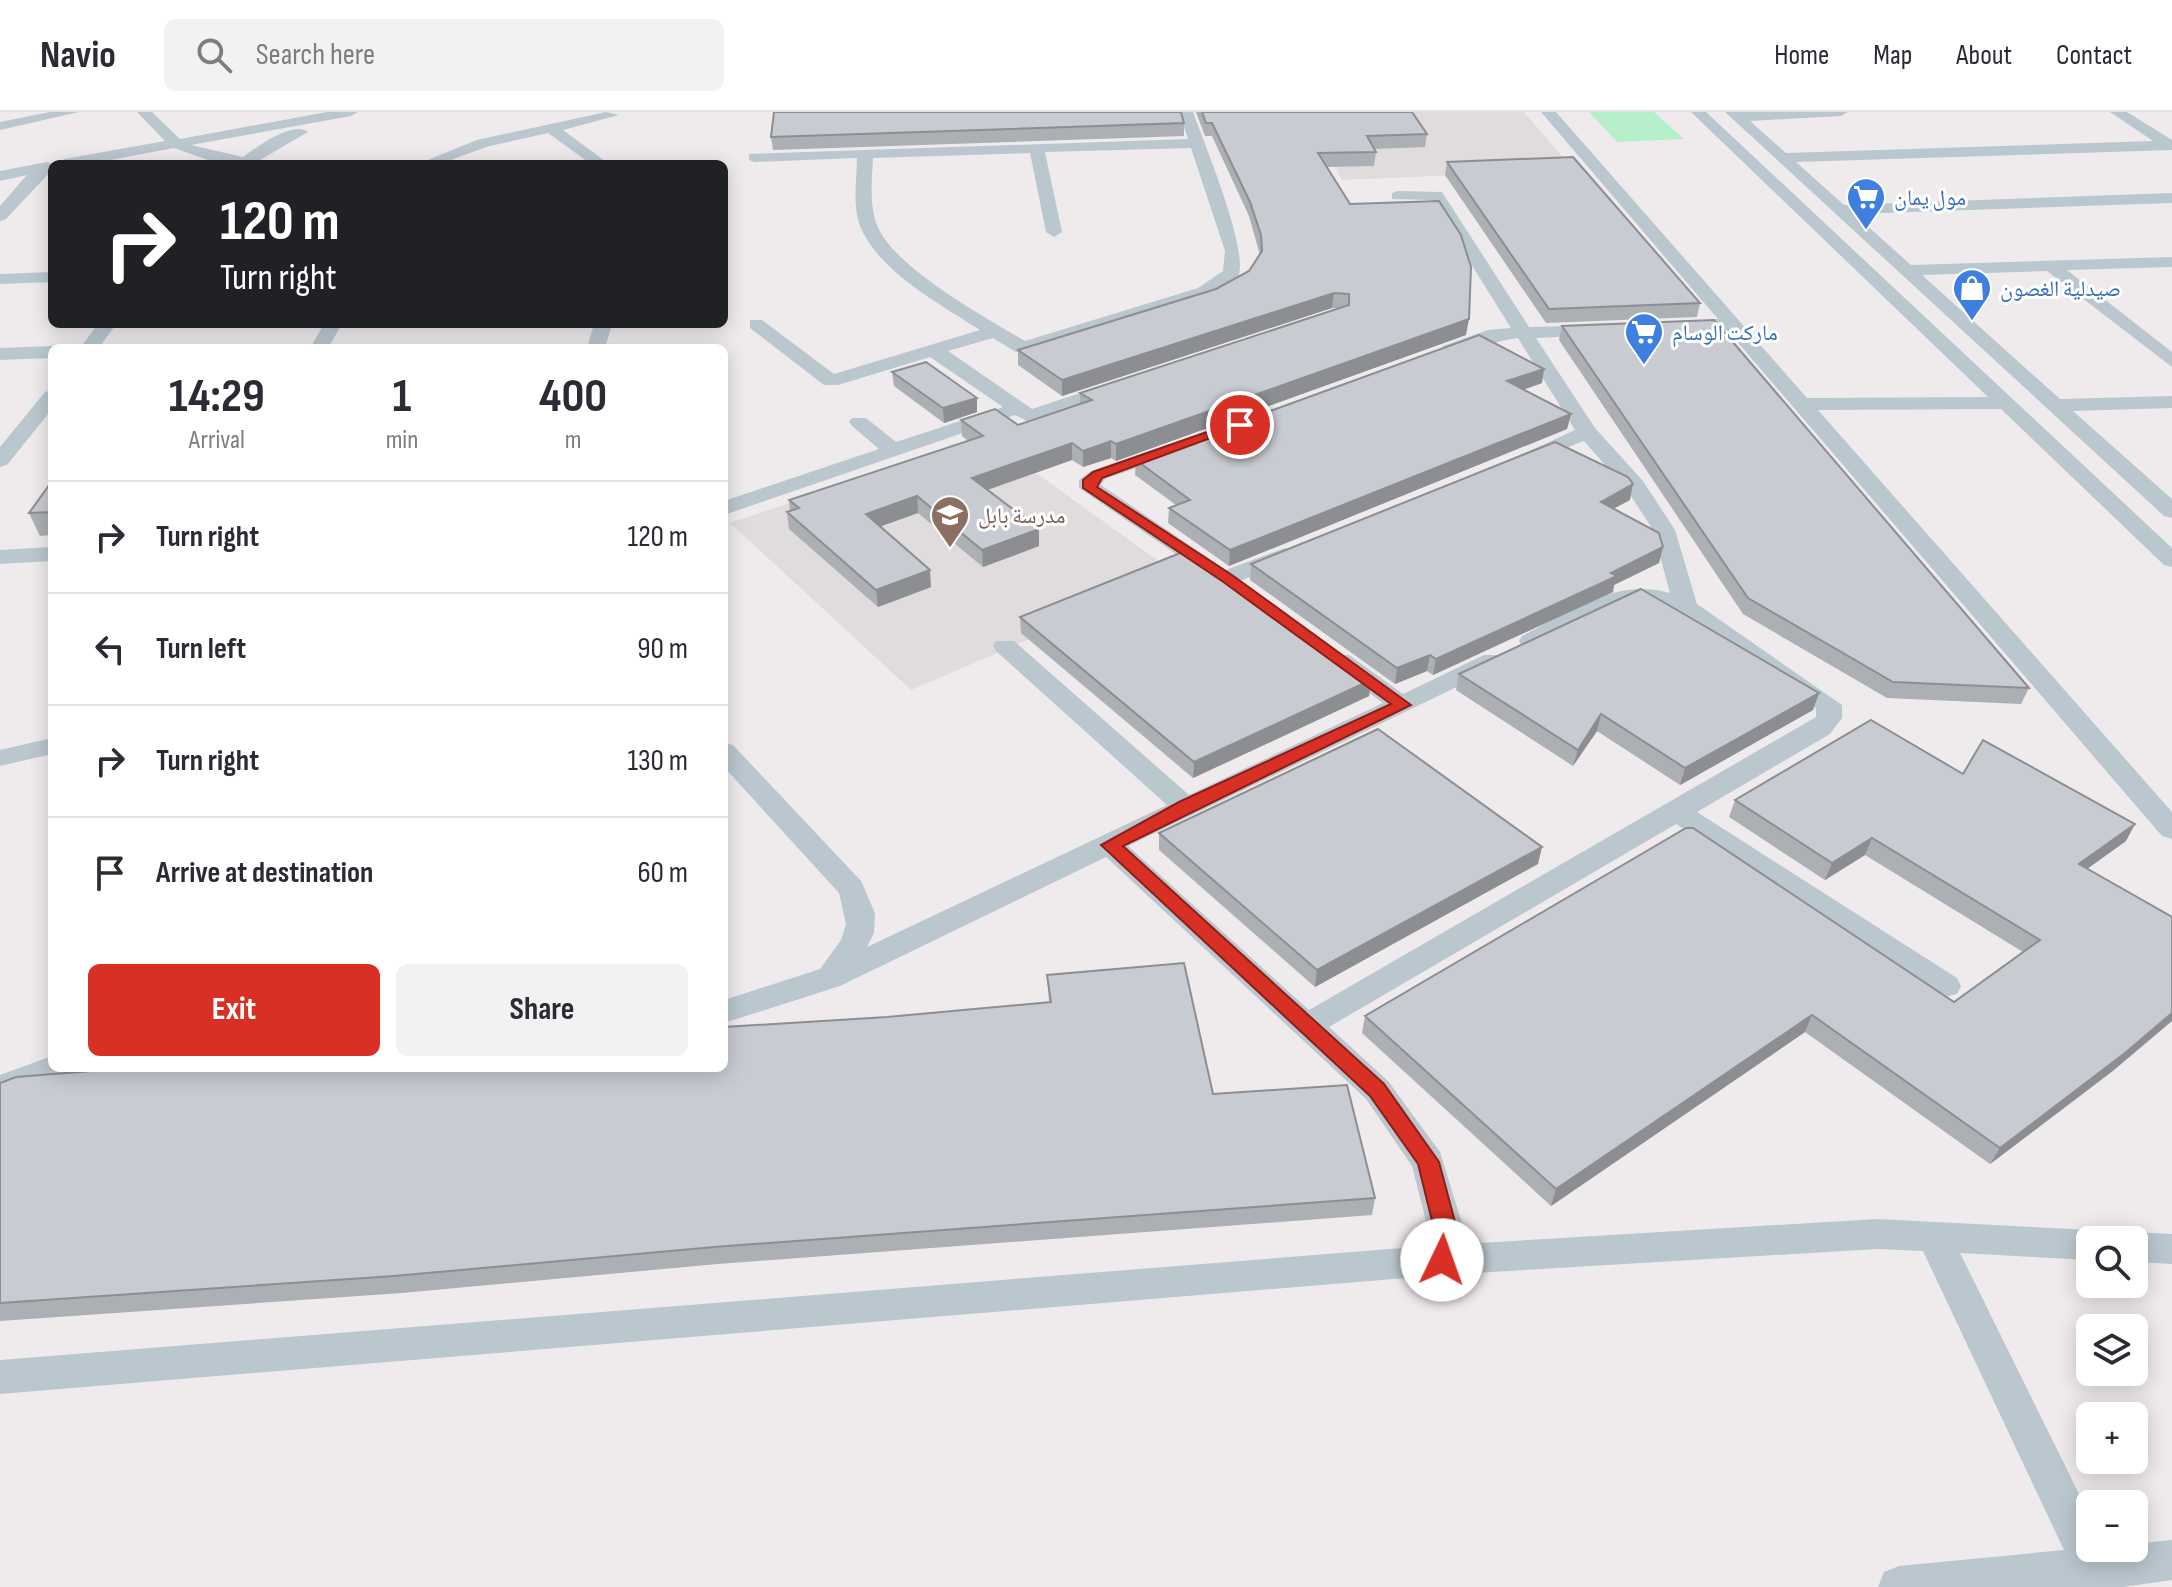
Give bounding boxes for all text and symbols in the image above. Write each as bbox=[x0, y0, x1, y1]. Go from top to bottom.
search box bbox=[164, 19, 724, 91]
text: Navio bbox=[40, 33, 116, 78]
icon: search bbox=[192, 33, 236, 77]
text: Search here bbox=[256, 37, 375, 73]
text: Home bbox=[1774, 39, 1829, 72]
text: Map bbox=[1873, 39, 1912, 72]
text: About bbox=[1956, 39, 2012, 72]
text: Contact bbox=[2056, 39, 2132, 72]
supermarket icon: مول يمان bbox=[1845, 176, 1887, 231]
place label: مول يمان bbox=[1894, 185, 1966, 212]
text: 120 m bbox=[220, 189, 340, 256]
icon: right bbox=[88, 192, 192, 296]
text: Turn right bbox=[220, 257, 337, 300]
shop icon: صيدلية الغصون bbox=[1951, 267, 1993, 322]
place label: صيدلية الغصون bbox=[2000, 276, 2121, 303]
supermarket icon: ماركت الوسام bbox=[1623, 311, 1665, 366]
place label: ماركت الوسام bbox=[1672, 320, 1778, 347]
text: 14:29 bbox=[169, 368, 265, 425]
text: 1 bbox=[393, 368, 411, 425]
text: 400 bbox=[539, 368, 607, 425]
pin bbox=[1206, 391, 1274, 459]
icon: arrive bbox=[1218, 403, 1262, 447]
text: Arrival bbox=[189, 425, 245, 456]
text: min bbox=[386, 425, 418, 456]
text: m bbox=[565, 425, 581, 456]
school or university icon: مدرسة بابل bbox=[929, 494, 971, 549]
place label: مدرسة بابل bbox=[978, 503, 1066, 530]
icon: right bbox=[88, 515, 132, 559]
text: Turn right bbox=[156, 519, 259, 555]
text: 120 m bbox=[627, 519, 688, 555]
icon: left bbox=[88, 627, 132, 671]
text: Turn left bbox=[156, 631, 246, 667]
text: 90 m bbox=[637, 631, 688, 667]
icon: right bbox=[88, 739, 132, 783]
text: Turn right bbox=[156, 743, 259, 779]
text: 130 m bbox=[628, 743, 688, 779]
icon: arrive bbox=[88, 851, 132, 895]
text: Arrive at destination bbox=[156, 855, 373, 891]
text: 60 m bbox=[637, 855, 688, 891]
button: Exit bbox=[88, 964, 380, 1056]
button: Share bbox=[396, 964, 688, 1056]
position arrow bbox=[1400, 1218, 1484, 1302]
map controls bbox=[2076, 1226, 2148, 1562]
button: search bbox=[2076, 1226, 2148, 1298]
button: layers bbox=[2076, 1314, 2148, 1386]
button: + bbox=[2076, 1402, 2148, 1474]
button: − bbox=[2076, 1490, 2148, 1562]

